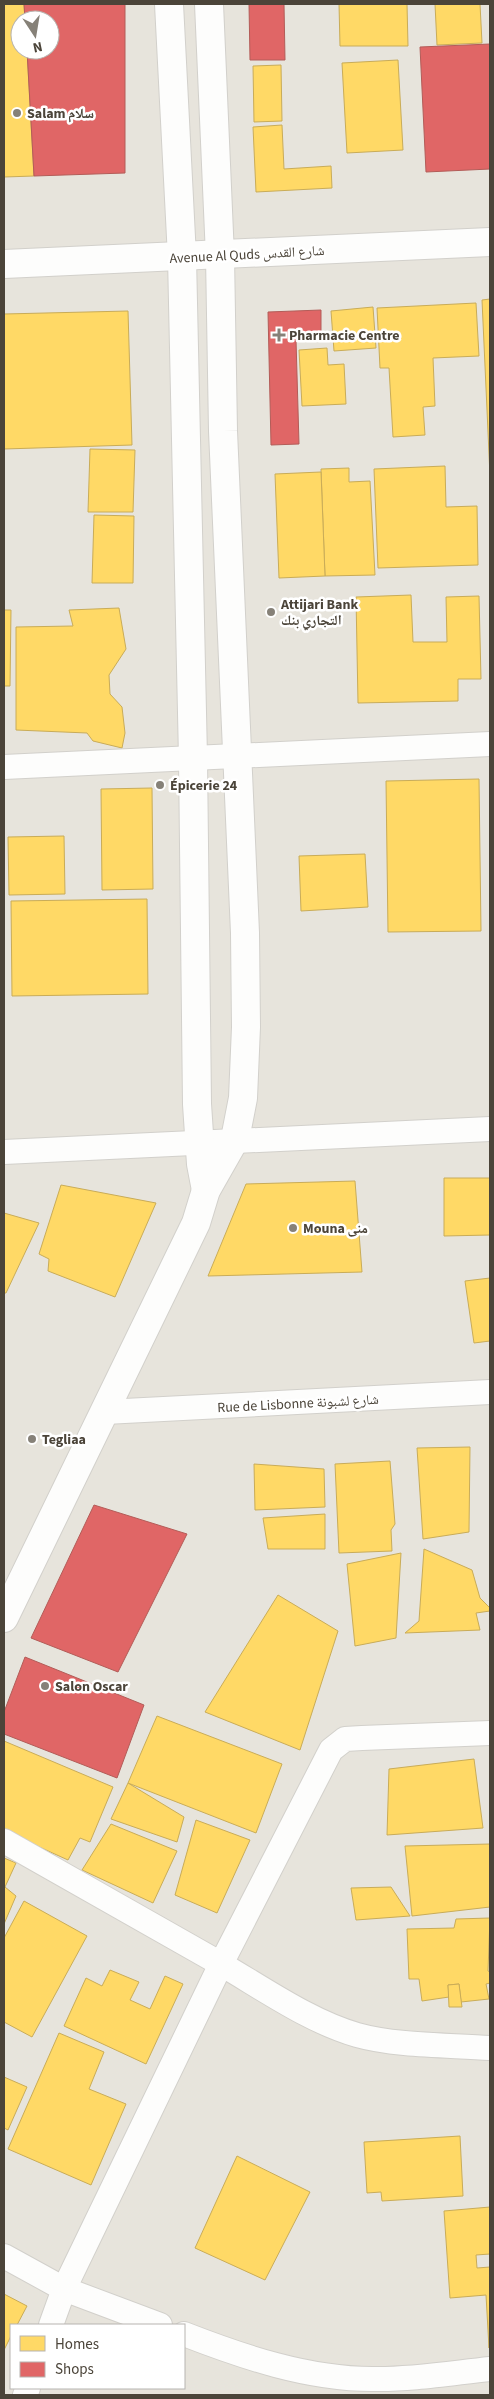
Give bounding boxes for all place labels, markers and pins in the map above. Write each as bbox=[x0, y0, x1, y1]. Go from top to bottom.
place label: Salam سلام bbox=[27, 104, 94, 124]
marker: Salam سلام bbox=[11, 107, 23, 119]
place label: Pharmacie Centre bbox=[289, 326, 400, 346]
marker: Pharmacie Centre bbox=[273, 329, 285, 341]
place label: Attijari Bank التجاري بنك bbox=[280, 595, 358, 631]
marker: Attijari Bank التجاري بنك bbox=[265, 606, 277, 618]
place label: Épicerie 24 bbox=[170, 776, 238, 796]
marker: Épicerie 24 bbox=[154, 779, 166, 791]
place label: Mouna منى bbox=[303, 1219, 368, 1239]
marker: Mouna منى bbox=[287, 1222, 299, 1234]
place label: Tegliaa bbox=[42, 1430, 86, 1450]
marker: Tegliaa bbox=[26, 1433, 38, 1445]
place label: Salon Oscar bbox=[55, 1677, 128, 1697]
marker: Salon Oscar bbox=[39, 1680, 51, 1692]

